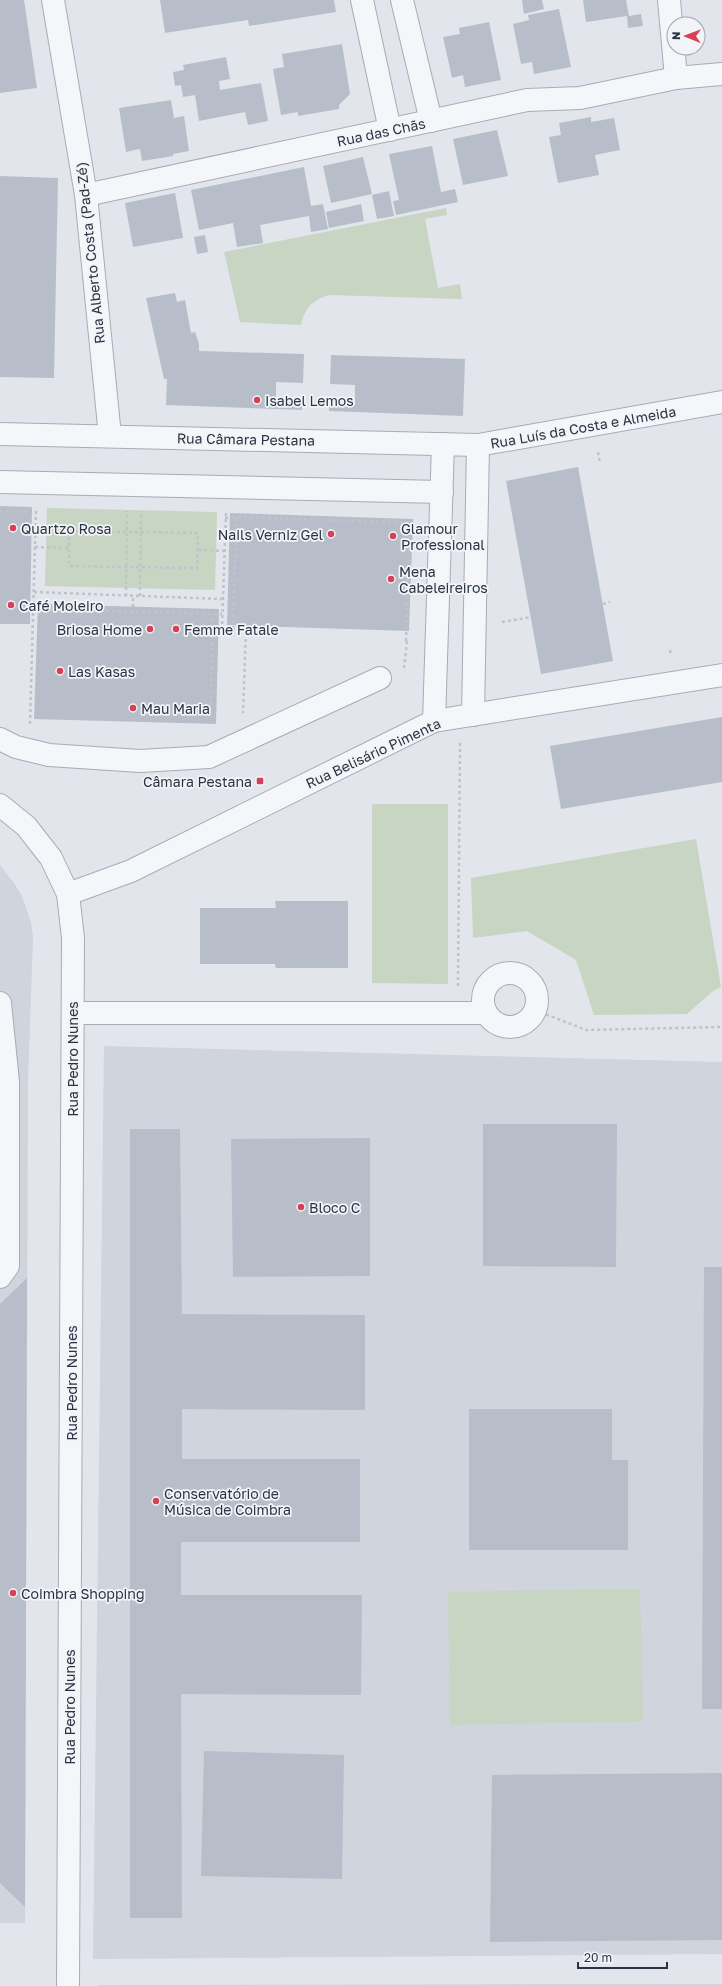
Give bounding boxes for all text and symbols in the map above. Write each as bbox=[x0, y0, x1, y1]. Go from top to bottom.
north arrow bbox=[666, 16, 706, 56]
text: N bbox=[669, 32, 682, 40]
street label: Rua das Chãs bbox=[335, 114, 427, 150]
street label: Rua Alberto Costa (Pad-Zé) bbox=[72, 161, 108, 345]
place label: Isabel Lemos bbox=[265, 392, 354, 409]
marker: Isabel Lemos bbox=[252, 395, 262, 405]
street label: Rua Luís da Costa e Almeida bbox=[489, 402, 677, 452]
street label: Rua Câmara Pestana bbox=[177, 429, 315, 449]
place label: Quartzo Rosa bbox=[21, 520, 112, 537]
place label: Glamour Professional bbox=[401, 520, 485, 553]
marker: Quartzo Rosa bbox=[8, 523, 18, 533]
place label: Nails Verniz Gel bbox=[218, 526, 323, 543]
marker: Nails Verniz Gel bbox=[326, 529, 336, 539]
marker: Glamour Professional bbox=[388, 531, 398, 541]
place label: Mena Cabeleireiros bbox=[399, 563, 488, 596]
marker: Mena Cabeleireiros bbox=[386, 574, 396, 584]
place label: Café Moleiro bbox=[19, 597, 103, 614]
marker: Café Moleiro bbox=[6, 600, 16, 610]
place label: Briosa Home bbox=[57, 621, 142, 638]
place label: Femme Fatale bbox=[184, 621, 279, 638]
marker: Briosa Home bbox=[145, 624, 155, 634]
marker: Femme Fatale bbox=[171, 624, 181, 634]
place label: Las Kasas bbox=[68, 663, 135, 680]
marker: Las Kasas bbox=[55, 666, 65, 676]
place label: Mau Maria bbox=[141, 700, 210, 717]
marker: Mau Maria bbox=[128, 703, 138, 713]
street label: Rua Belisário Pimenta bbox=[303, 714, 443, 792]
place label: Câmara Pestana bbox=[143, 773, 252, 790]
marker: Câmara Pestana bbox=[255, 776, 265, 786]
street label: Rua Pedro Nunes bbox=[64, 1001, 81, 1117]
place label: Bloco C bbox=[309, 1199, 360, 1216]
marker: Bloco C bbox=[296, 1202, 306, 1212]
street label: Rua Pedro Nunes bbox=[63, 1325, 80, 1441]
place label: Conservatório de Música de Coimbra bbox=[164, 1485, 291, 1518]
marker: Conservatório de Música de Coimbra bbox=[151, 1496, 161, 1506]
place label: Coimbra Shopping bbox=[21, 1585, 145, 1602]
marker: Coimbra Shopping bbox=[8, 1588, 18, 1598]
street label: Rua Pedro Nunes bbox=[61, 1649, 78, 1765]
scale bar bbox=[578, 1944, 667, 1970]
text: 20 m bbox=[584, 1950, 612, 1965]

